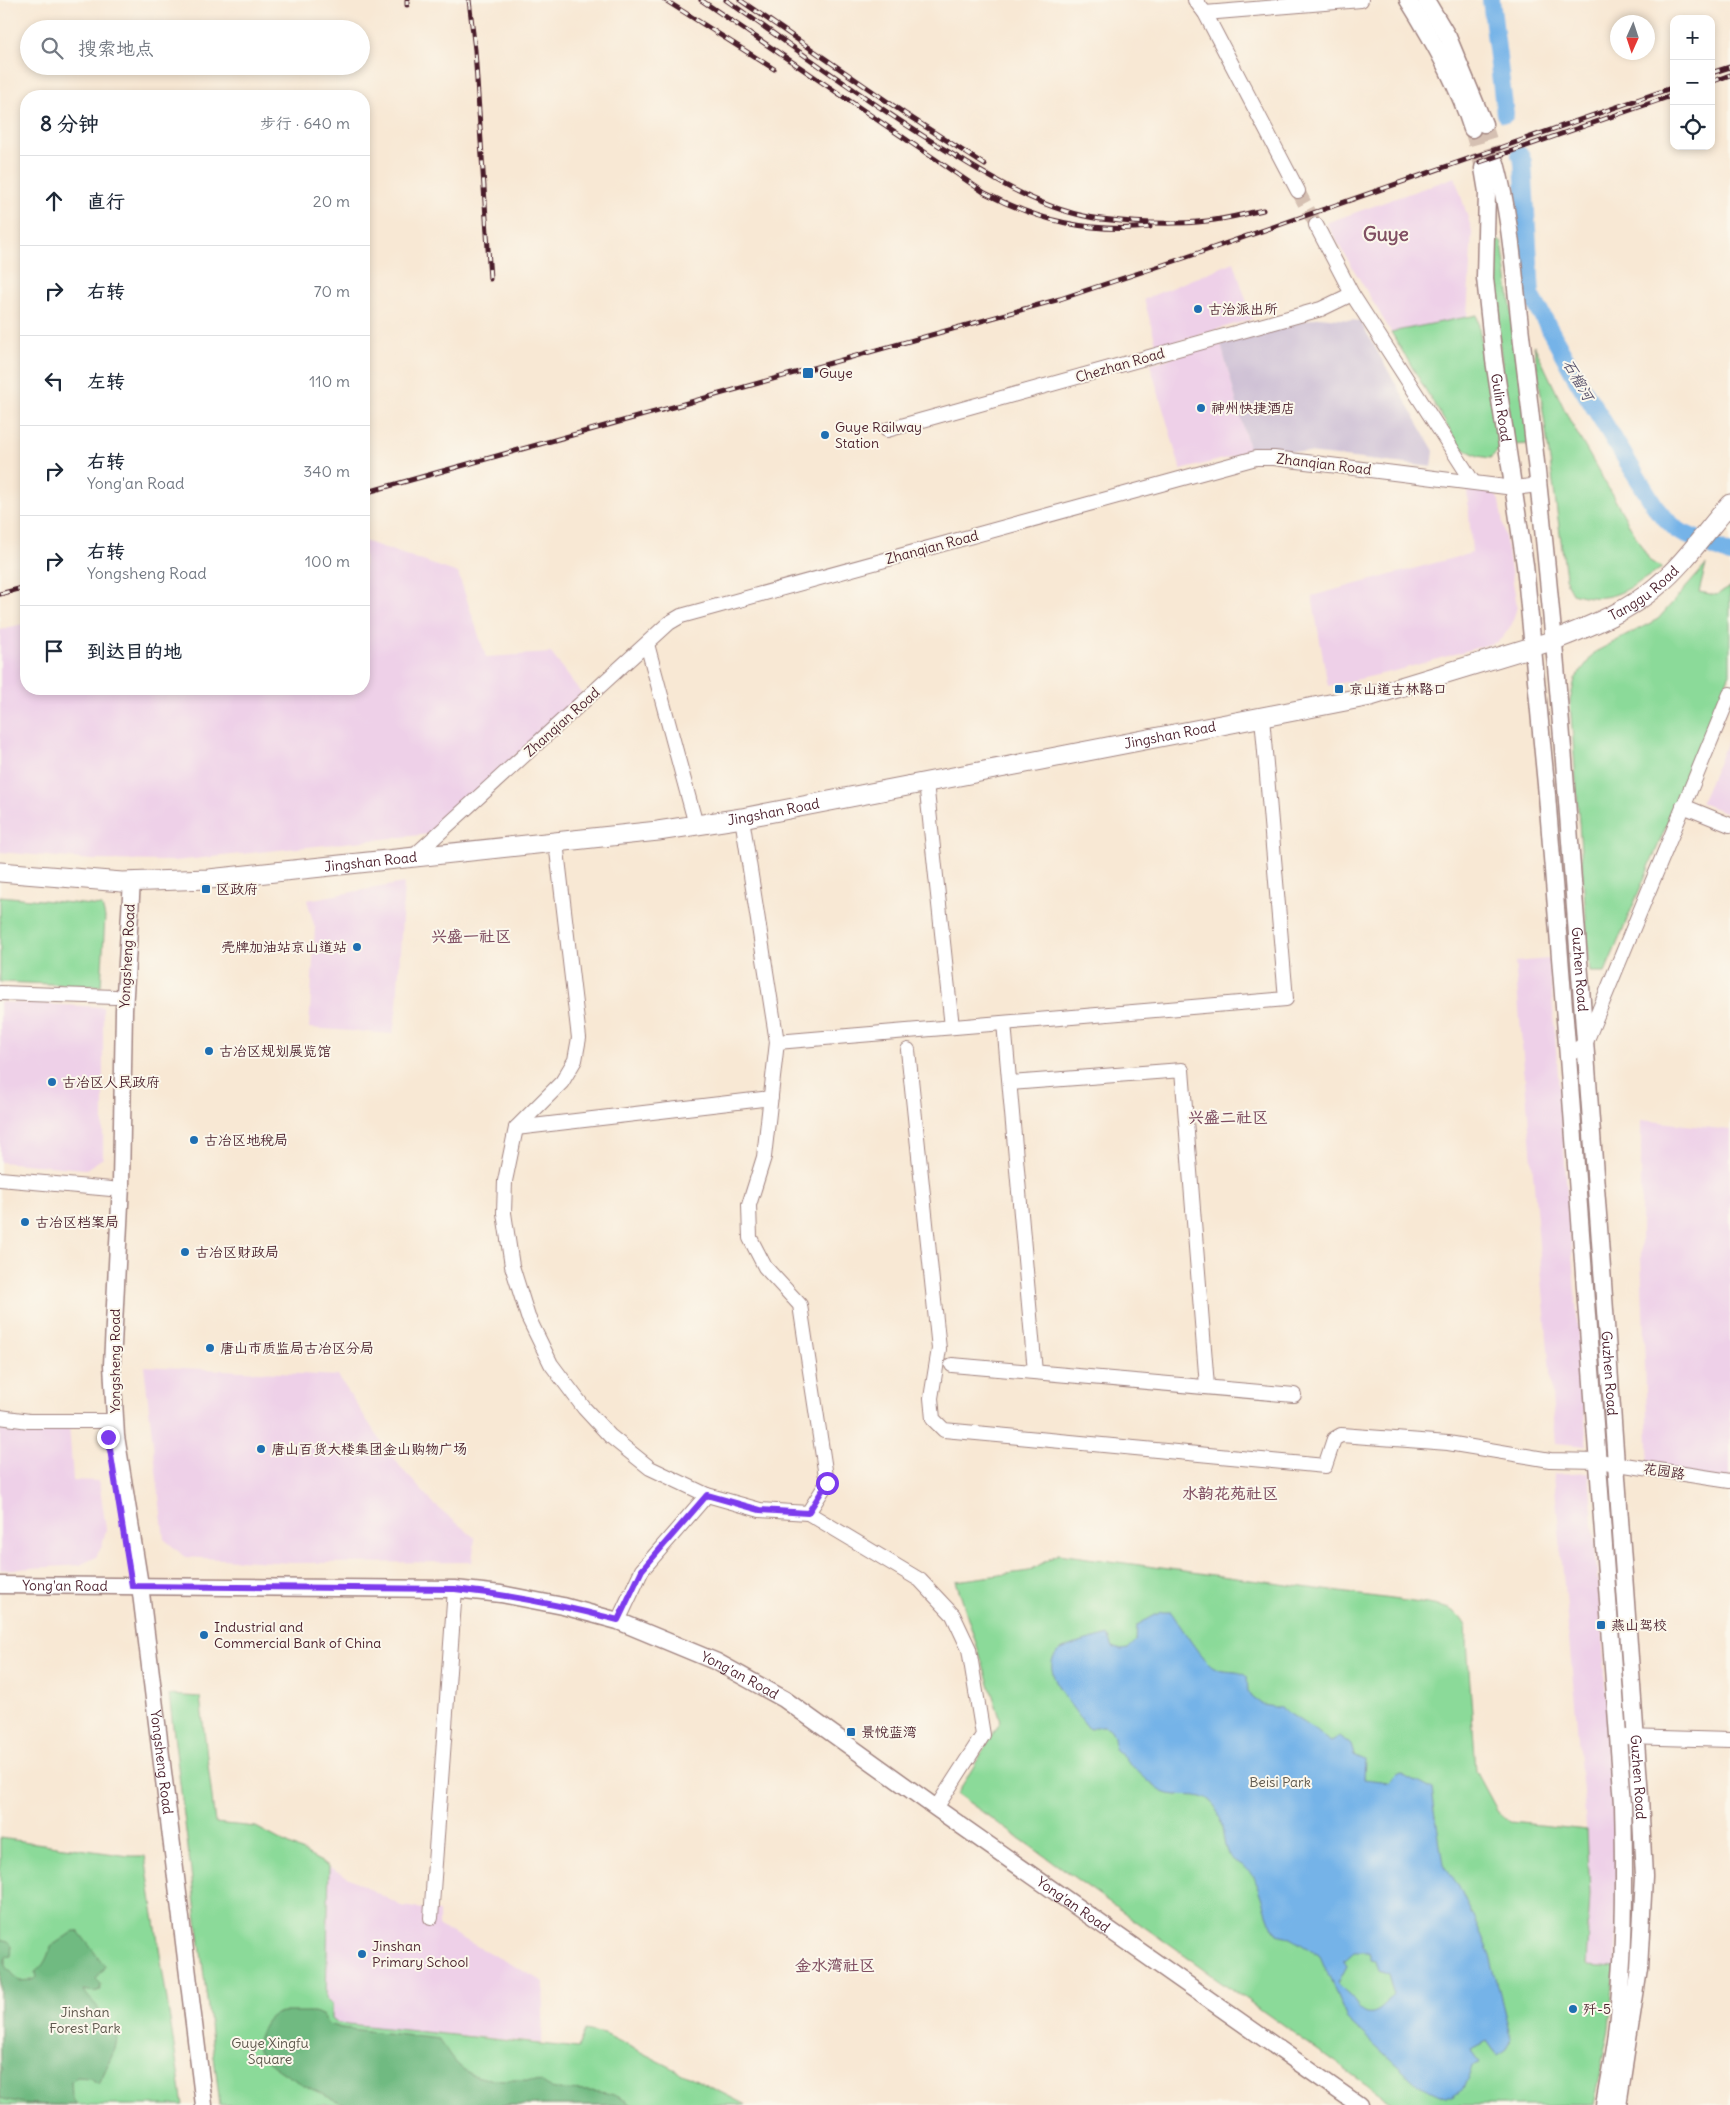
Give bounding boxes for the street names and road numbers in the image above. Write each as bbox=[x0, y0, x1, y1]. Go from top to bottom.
street label: Chezhan Road bbox=[1073, 344, 1167, 386]
street label: Gulin Road bbox=[1487, 372, 1515, 443]
street label: Zhanqian Road bbox=[1276, 449, 1372, 479]
street label: Zhanqian Road bbox=[884, 526, 980, 568]
street label: Tanggu Road bbox=[1606, 562, 1683, 625]
street label: Zhanqian Road bbox=[521, 683, 603, 761]
street label: Jingshan Road bbox=[1123, 717, 1217, 753]
street label: Jingshan Road bbox=[726, 794, 821, 829]
street label: Jingshan Road bbox=[323, 848, 418, 876]
street label: Yongsheng Road bbox=[115, 903, 139, 1009]
street label: Guzhen Road bbox=[1568, 926, 1592, 1012]
street label: Yongsheng Road bbox=[106, 1309, 124, 1413]
street label: Guzhen Road bbox=[1598, 1330, 1622, 1416]
street label: 花园路 bbox=[1642, 1459, 1686, 1483]
street label: Yong'an Road bbox=[22, 1576, 108, 1595]
street label: Yong'an Road bbox=[699, 1647, 782, 1703]
street label: Yongsheng Road bbox=[146, 1709, 177, 1815]
street label: Guzhen Road bbox=[1627, 1734, 1650, 1820]
street label: Yong'an Road bbox=[1033, 1873, 1113, 1936]

